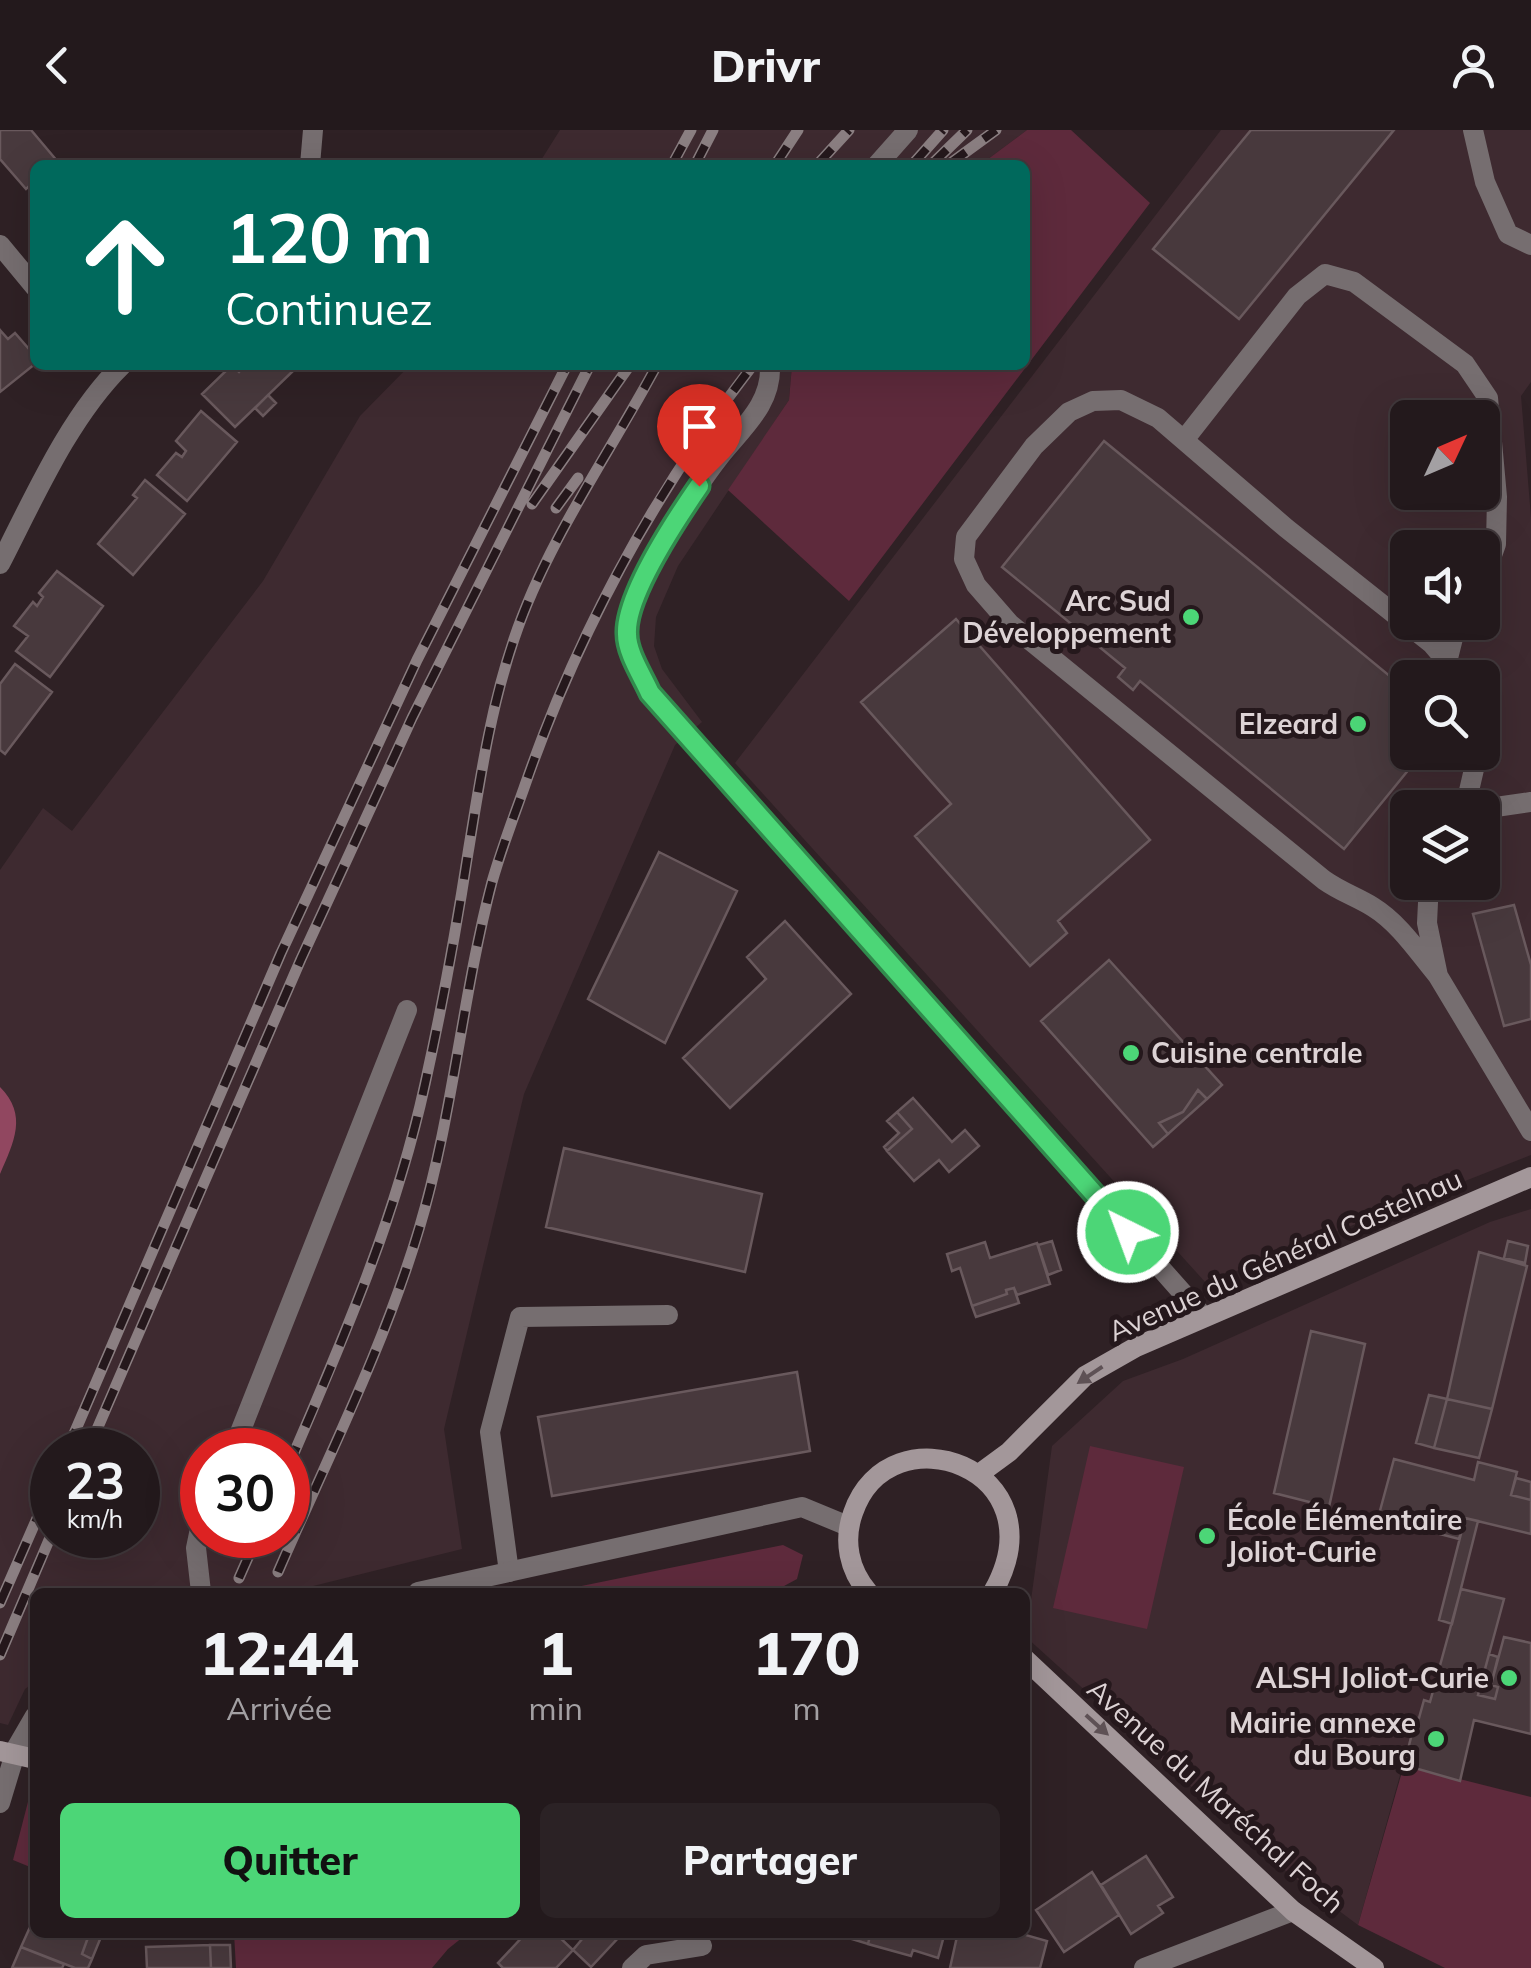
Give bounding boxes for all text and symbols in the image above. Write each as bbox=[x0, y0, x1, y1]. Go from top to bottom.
text: Drivr bbox=[711, 37, 820, 93]
icon: back bbox=[30, 38, 85, 93]
icon: person bbox=[1446, 38, 1501, 93]
text: 120 m bbox=[225, 193, 433, 281]
icon: ahead bbox=[60, 200, 190, 330]
text: Continuez bbox=[225, 280, 433, 336]
pin bbox=[657, 384, 742, 487]
icon: arrive bbox=[672, 399, 727, 454]
north arrow bbox=[1390, 400, 1500, 510]
map controls bbox=[1390, 400, 1500, 900]
button: sound bbox=[1390, 530, 1500, 640]
place label: Arc Sud Développement bbox=[962, 583, 1171, 650]
marker: Arc Sud Développement bbox=[1180, 606, 1202, 628]
button: search bbox=[1390, 660, 1500, 770]
place label: Elzeard bbox=[1239, 706, 1338, 741]
marker: Elzeard bbox=[1347, 713, 1369, 735]
button: layers bbox=[1390, 790, 1500, 900]
place label: Cuisine centrale bbox=[1151, 1035, 1363, 1070]
marker: Cuisine centrale bbox=[1120, 1042, 1142, 1064]
street label: Avenue du Général Castelnau bbox=[1103, 1161, 1467, 1349]
position arrow bbox=[1076, 1180, 1180, 1284]
one-way arrow bbox=[1077, 1365, 1104, 1383]
speed limit sign: 30 bbox=[180, 1428, 310, 1558]
text: 23 bbox=[65, 1449, 125, 1512]
place label: École Élémentaire Joliot-Curie bbox=[1227, 1502, 1462, 1569]
text: km/h bbox=[67, 1503, 123, 1534]
marker: École Élémentaire Joliot-Curie bbox=[1196, 1525, 1218, 1547]
text: 12:44 bbox=[199, 1615, 359, 1690]
text: 1 bbox=[538, 1615, 574, 1690]
text: 170 bbox=[752, 1615, 860, 1690]
place label: ALSH Joliot-Curie bbox=[1256, 1660, 1489, 1695]
marker: ALSH Joliot-Curie bbox=[1498, 1667, 1520, 1689]
street label: Avenue du Maréchal Foch bbox=[1081, 1671, 1352, 1920]
text: Arrivée bbox=[226, 1688, 332, 1728]
text: min bbox=[529, 1688, 583, 1728]
text: m bbox=[792, 1688, 821, 1728]
place label: Mairie annexe du Bourg bbox=[1229, 1705, 1416, 1772]
one-way arrow bbox=[1085, 1713, 1109, 1736]
marker: Mairie annexe du Bourg bbox=[1425, 1728, 1447, 1750]
button: Quitter bbox=[60, 1803, 520, 1918]
button: Partager bbox=[540, 1803, 1000, 1918]

